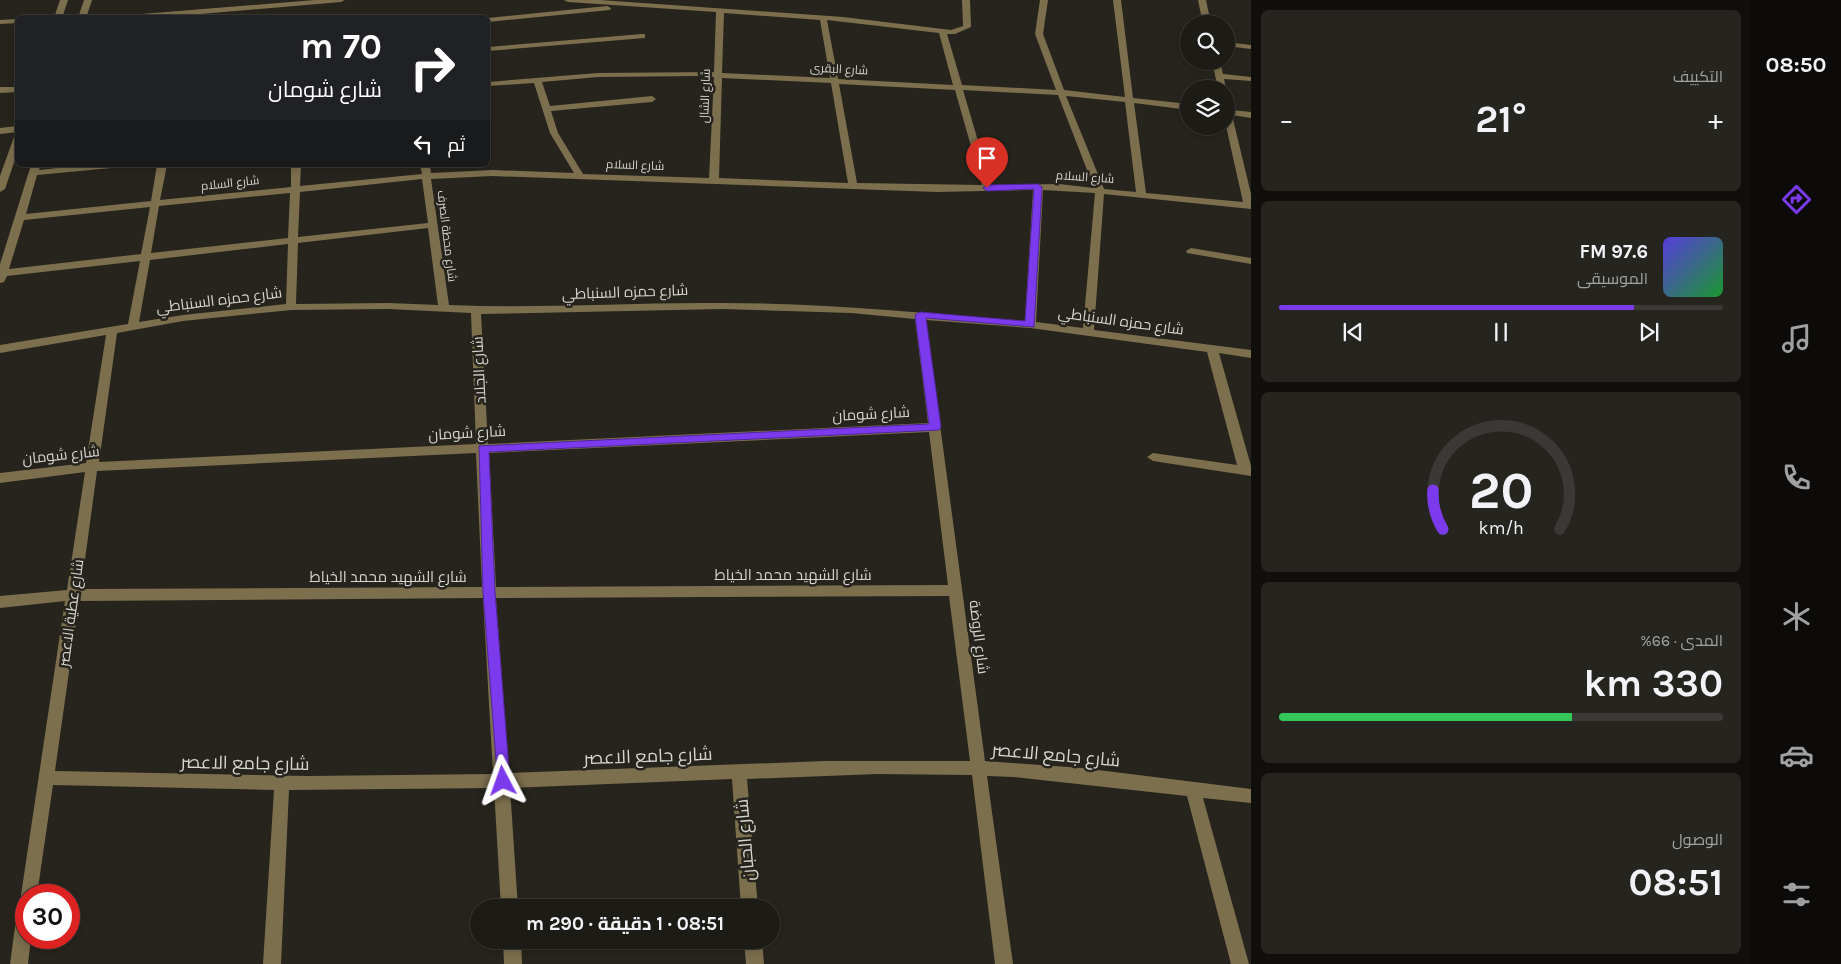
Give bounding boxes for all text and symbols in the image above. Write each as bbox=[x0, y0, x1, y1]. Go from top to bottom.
map controls bbox=[1180, 15, 1235, 135]
button: search bbox=[1180, 15, 1235, 70]
text: 70 m bbox=[300, 26, 382, 67]
icon: right bbox=[400, 35, 465, 100]
text: 08:50 bbox=[1766, 52, 1826, 78]
street label: شارع البقرى bbox=[810, 60, 868, 79]
text: التكييف bbox=[1673, 67, 1723, 86]
street label: شارع الشال bbox=[697, 68, 714, 124]
text: شارع شومان bbox=[268, 77, 382, 103]
button: layers bbox=[1180, 80, 1235, 135]
text: 21° bbox=[1475, 97, 1527, 142]
text: − bbox=[1279, 103, 1294, 136]
text: + bbox=[1708, 103, 1723, 136]
icon: left bbox=[409, 130, 437, 158]
text: ثم bbox=[447, 134, 465, 156]
pin bbox=[966, 137, 1008, 188]
icon: arrive bbox=[973, 144, 1001, 172]
street label: شارع السلام bbox=[605, 157, 665, 174]
street label: شارع السلام bbox=[1055, 168, 1115, 187]
street label: شارع السلام bbox=[200, 173, 260, 194]
icon: directions bbox=[1779, 182, 1814, 217]
street label: شارع محطة الصرف bbox=[433, 189, 460, 283]
text: 97.6 FM bbox=[1580, 241, 1648, 263]
text: الموسيقى bbox=[1577, 269, 1648, 288]
street label: شارع حمزه السنباطي bbox=[561, 281, 689, 306]
street label: شارع حمزه السنباطي bbox=[155, 283, 283, 320]
street label: شارع حمزه السنباطي bbox=[1057, 303, 1185, 342]
icon: previous bbox=[1339, 318, 1367, 346]
icon: pause bbox=[1487, 318, 1515, 346]
icon: next bbox=[1635, 318, 1663, 346]
icon: music bbox=[1779, 321, 1814, 356]
street label: شارع الجلاد bbox=[468, 336, 492, 404]
street label: شارع شومان bbox=[832, 403, 910, 427]
street label: شارع شومان bbox=[428, 422, 506, 446]
street label: شارع شومان bbox=[21, 442, 101, 470]
text: 20 bbox=[1469, 460, 1533, 521]
icon: phone bbox=[1779, 460, 1814, 495]
text: km/h bbox=[1478, 518, 1524, 539]
street label: شارع عطية الاعصر bbox=[54, 558, 89, 669]
street label: شارع الشهيد محمد الخياط bbox=[714, 566, 872, 586]
street label: شارع الشهيد محمد الخياط bbox=[309, 568, 467, 588]
street label: شارع الروضة bbox=[964, 599, 992, 675]
icon: climate bbox=[1779, 599, 1814, 634]
text: المدى · 66% bbox=[1640, 631, 1723, 650]
text: 330 km bbox=[1584, 661, 1723, 706]
street label: شارع جامع الاعصر bbox=[990, 738, 1121, 773]
icon: car bbox=[1779, 738, 1814, 773]
street label: شارع جامع الاعصر bbox=[582, 743, 713, 770]
street label: شارع جامع الاعصر bbox=[179, 751, 310, 776]
position arrow bbox=[476, 754, 528, 806]
street label: شارع الحبان bbox=[730, 798, 761, 882]
text: الوصول bbox=[1672, 830, 1723, 849]
text: 08:51 bbox=[1628, 860, 1723, 905]
icon: filters bbox=[1779, 877, 1814, 912]
speed limit sign: 30 bbox=[15, 884, 80, 949]
text: 08:51 · 1 دقيقة · 290 m bbox=[526, 913, 724, 935]

